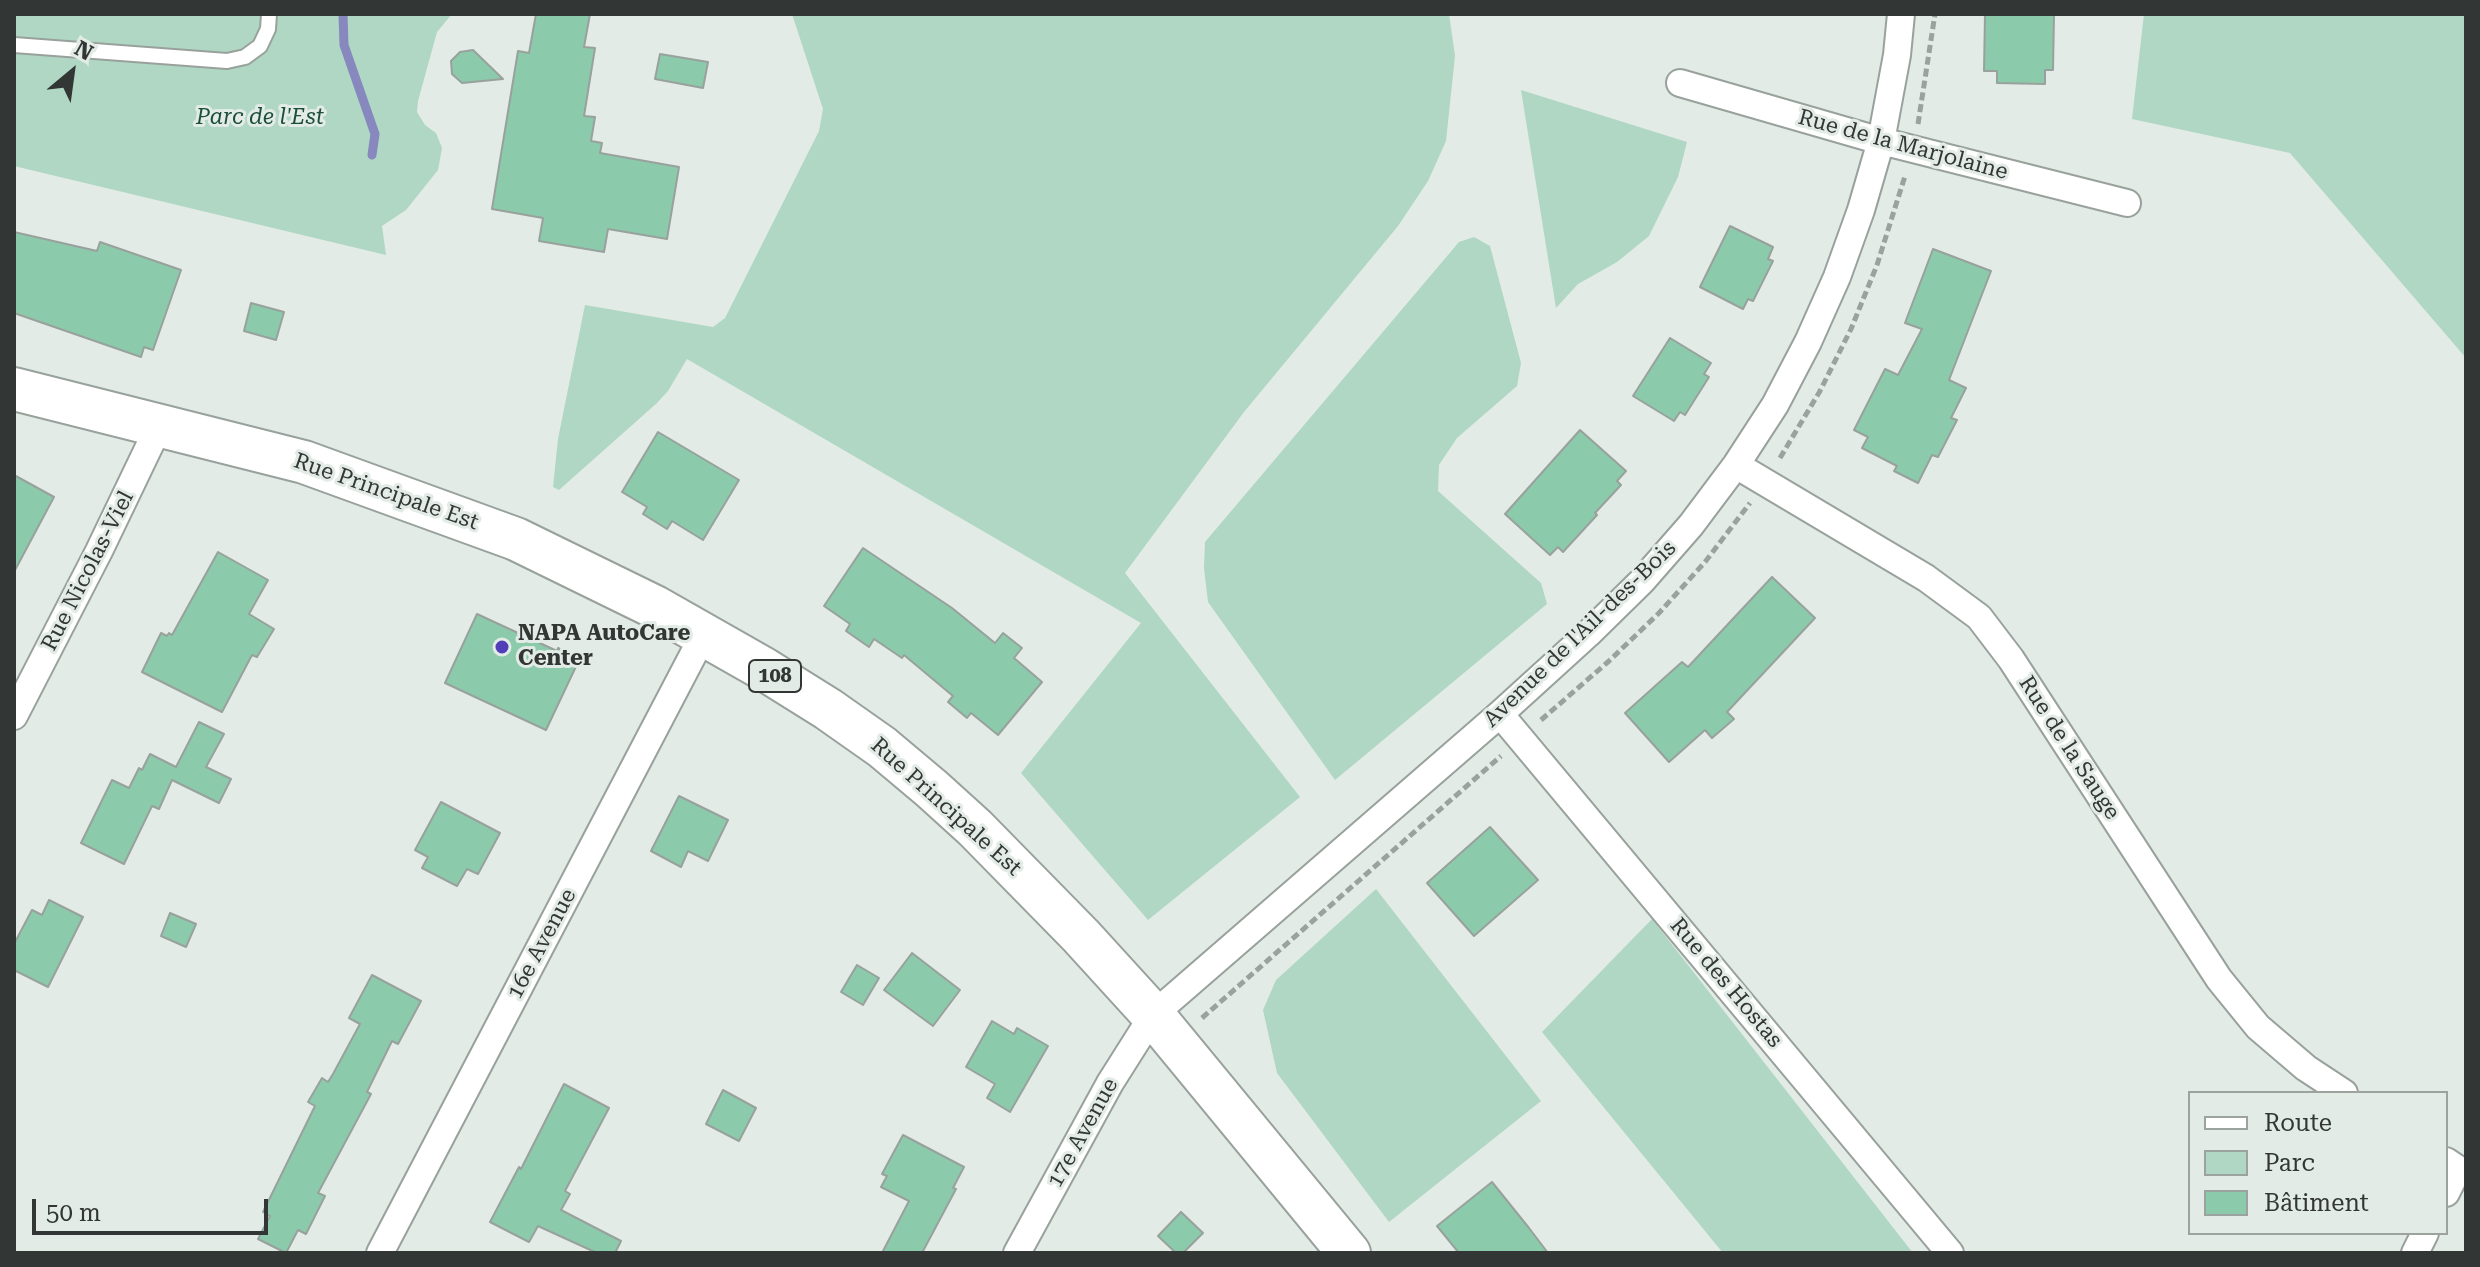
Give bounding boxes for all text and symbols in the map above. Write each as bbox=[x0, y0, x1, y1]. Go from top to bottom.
north arrow bbox=[32, 32, 112, 112]
text: N bbox=[70, 36, 97, 66]
street label: Rue de la Marjolaine bbox=[1795, 104, 2011, 186]
park label: Parc de l'Est bbox=[196, 105, 324, 131]
street label: Rue Principale Est bbox=[290, 448, 482, 536]
street label: Rue Nicolas-Viel bbox=[36, 487, 140, 655]
street label: Avenue de l'Ail-des-Bois bbox=[1478, 535, 1682, 733]
place label: NAPA AutoCare Center bbox=[518, 621, 690, 672]
marker: NAPA AutoCare Center bbox=[493, 638, 511, 656]
road number: 108 bbox=[749, 660, 801, 692]
street label: Rue de la Sauge bbox=[2013, 671, 2125, 825]
street label: Rue Principale Est bbox=[865, 732, 1027, 882]
street label: 16e Avenue bbox=[502, 884, 582, 1004]
street label: Rue des Hostas bbox=[1664, 913, 1788, 1053]
street label: 17e Avenue bbox=[1042, 1074, 1124, 1192]
legend bbox=[2188, 1091, 2448, 1235]
text: Route bbox=[2264, 1109, 2332, 1137]
text: Parc bbox=[2264, 1149, 2315, 1177]
scale bar bbox=[36, 1183, 272, 1233]
text: Bâtiment bbox=[2264, 1189, 2369, 1217]
text: 50 m bbox=[46, 1199, 101, 1227]

